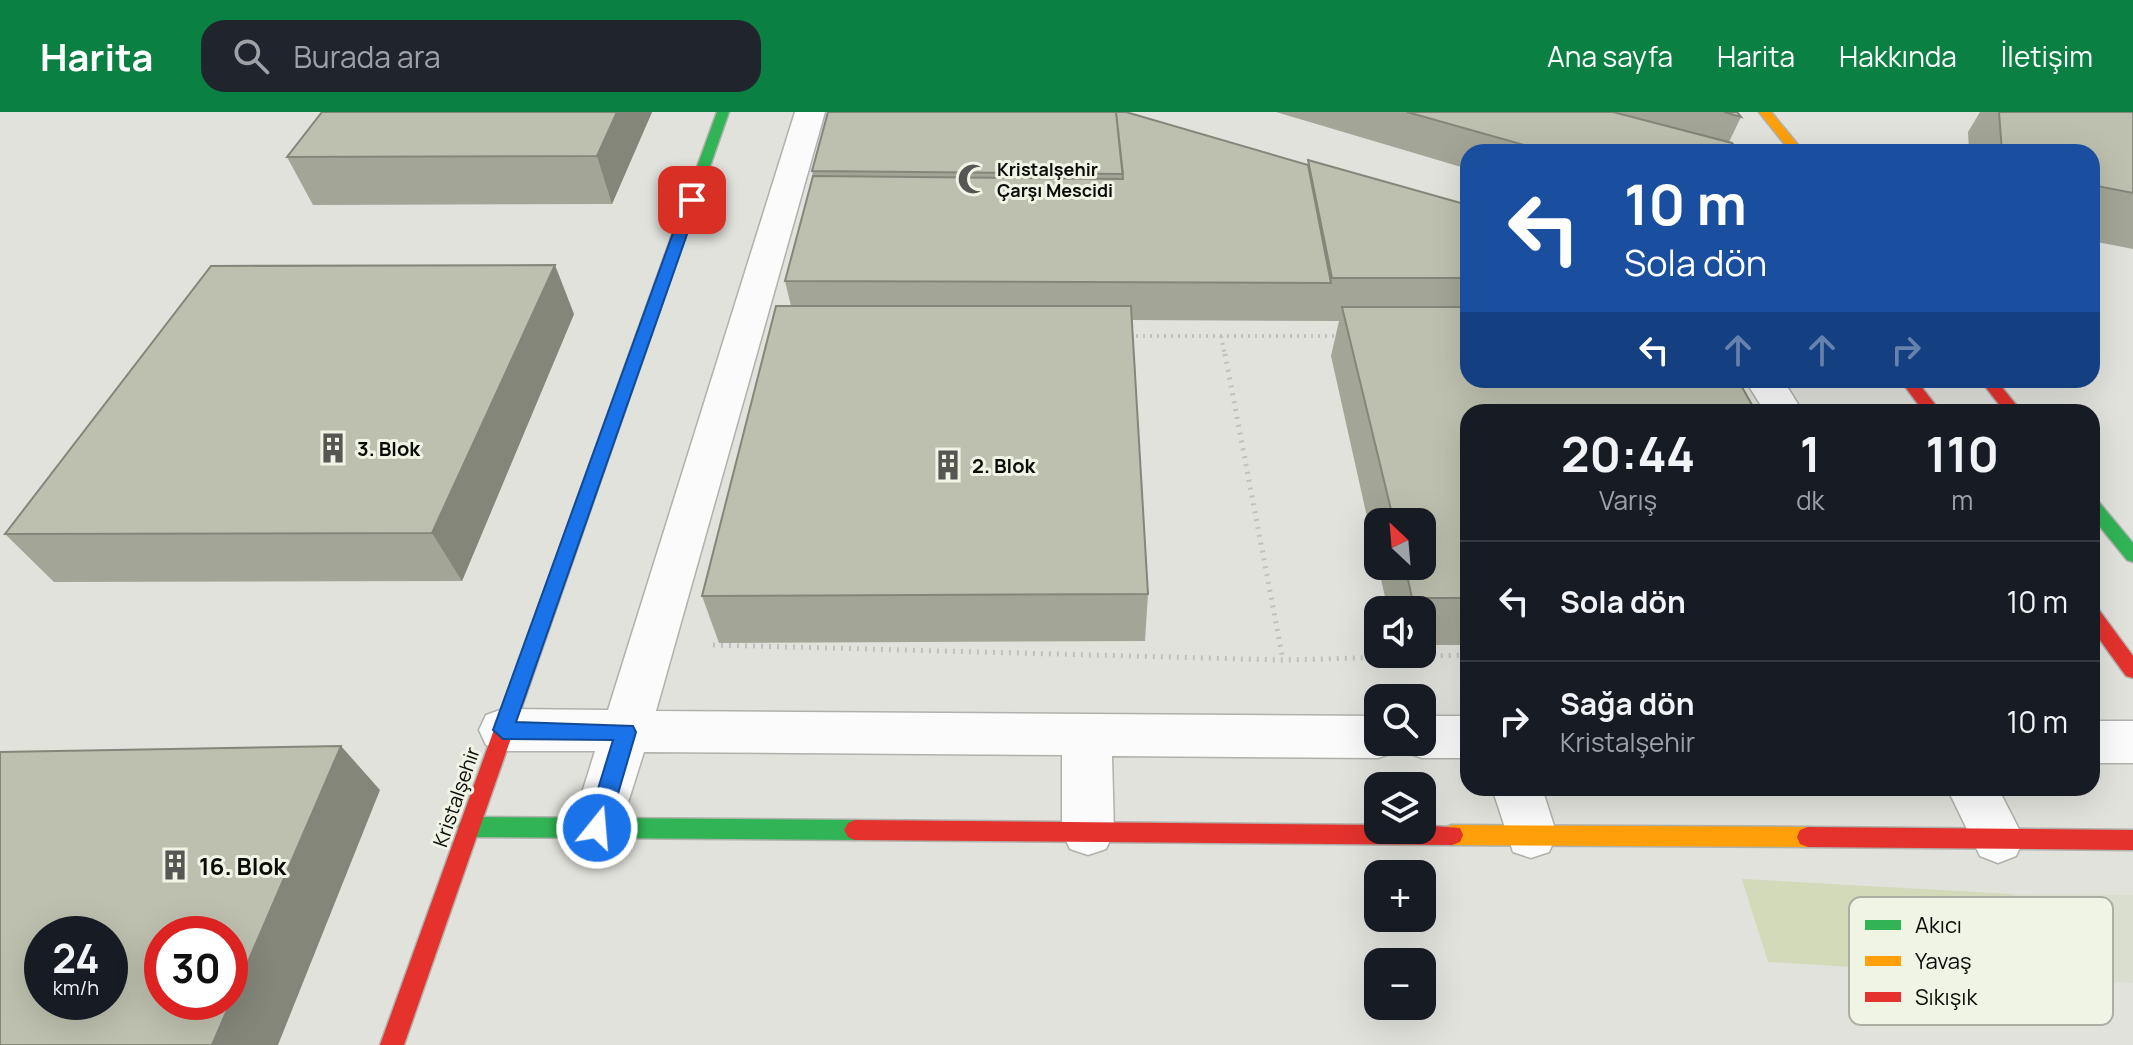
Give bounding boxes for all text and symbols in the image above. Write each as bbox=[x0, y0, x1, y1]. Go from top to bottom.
search box bbox=[201, 20, 761, 92]
text: Harita bbox=[40, 30, 153, 82]
icon: search bbox=[229, 34, 273, 78]
text: Burada ara bbox=[293, 36, 441, 77]
text: Ana sayfa bbox=[1547, 37, 1673, 75]
text: Harita bbox=[1717, 37, 1795, 75]
text: Hakkında bbox=[1839, 37, 1957, 75]
text: İletişim bbox=[2001, 37, 2093, 75]
place label: Kristalşehir Çarşı Mescidi bbox=[997, 157, 1113, 202]
mosque icon: Kristalşehir Çarşı Mescidi bbox=[956, 162, 990, 196]
text: 10 m bbox=[1624, 165, 1747, 242]
pin bbox=[658, 166, 726, 234]
icon: left bbox=[1492, 176, 1596, 280]
icon: arrive bbox=[670, 178, 714, 222]
text: Sola dön bbox=[1624, 238, 1767, 287]
icon: left bbox=[1632, 328, 1676, 372]
icon: ahead bbox=[1716, 328, 1760, 372]
icon: ahead bbox=[1800, 328, 1844, 372]
icon: right bbox=[1884, 328, 1928, 372]
text: 20:44 bbox=[1561, 421, 1695, 486]
text: 1 bbox=[1800, 421, 1821, 486]
text: 110 bbox=[1925, 421, 1999, 486]
building icon: 3. Blok bbox=[316, 431, 350, 465]
place label: 3. Blok bbox=[357, 435, 421, 462]
building icon: 2. Blok bbox=[931, 448, 965, 482]
place label: 2. Blok bbox=[972, 452, 1037, 479]
text: Varış bbox=[1599, 482, 1657, 518]
text: dk bbox=[1796, 482, 1825, 518]
text: m bbox=[1951, 482, 1973, 518]
north arrow bbox=[1364, 508, 1436, 580]
map controls bbox=[1364, 508, 1436, 1020]
icon: left bbox=[1492, 579, 1536, 623]
text: Sola dön bbox=[1560, 581, 1686, 622]
text: 10 m bbox=[2007, 581, 2068, 622]
button: sound bbox=[1364, 596, 1436, 668]
text: Sağa dön bbox=[1560, 683, 1695, 724]
button: search bbox=[1364, 684, 1436, 756]
icon: right bbox=[1492, 699, 1536, 743]
text: 10 m bbox=[2007, 701, 2068, 742]
text: Kristalşehir bbox=[1560, 724, 1695, 760]
street label: Kristalşehir bbox=[426, 743, 486, 851]
button: layers bbox=[1364, 772, 1436, 844]
position arrow bbox=[555, 786, 639, 870]
building icon: 16. Blok bbox=[158, 848, 192, 882]
place label: 16. Blok bbox=[199, 849, 287, 882]
button: + bbox=[1364, 860, 1436, 932]
legend bbox=[1849, 897, 2113, 1025]
text: Akıcı bbox=[1915, 910, 1962, 940]
speed limit sign: 30 bbox=[144, 916, 248, 1020]
text: 24 bbox=[52, 930, 100, 985]
text: Yavaş bbox=[1915, 946, 1972, 976]
button: − bbox=[1364, 948, 1436, 1020]
text: km/h bbox=[53, 974, 99, 1001]
text: Sıkışık bbox=[1915, 982, 1978, 1012]

